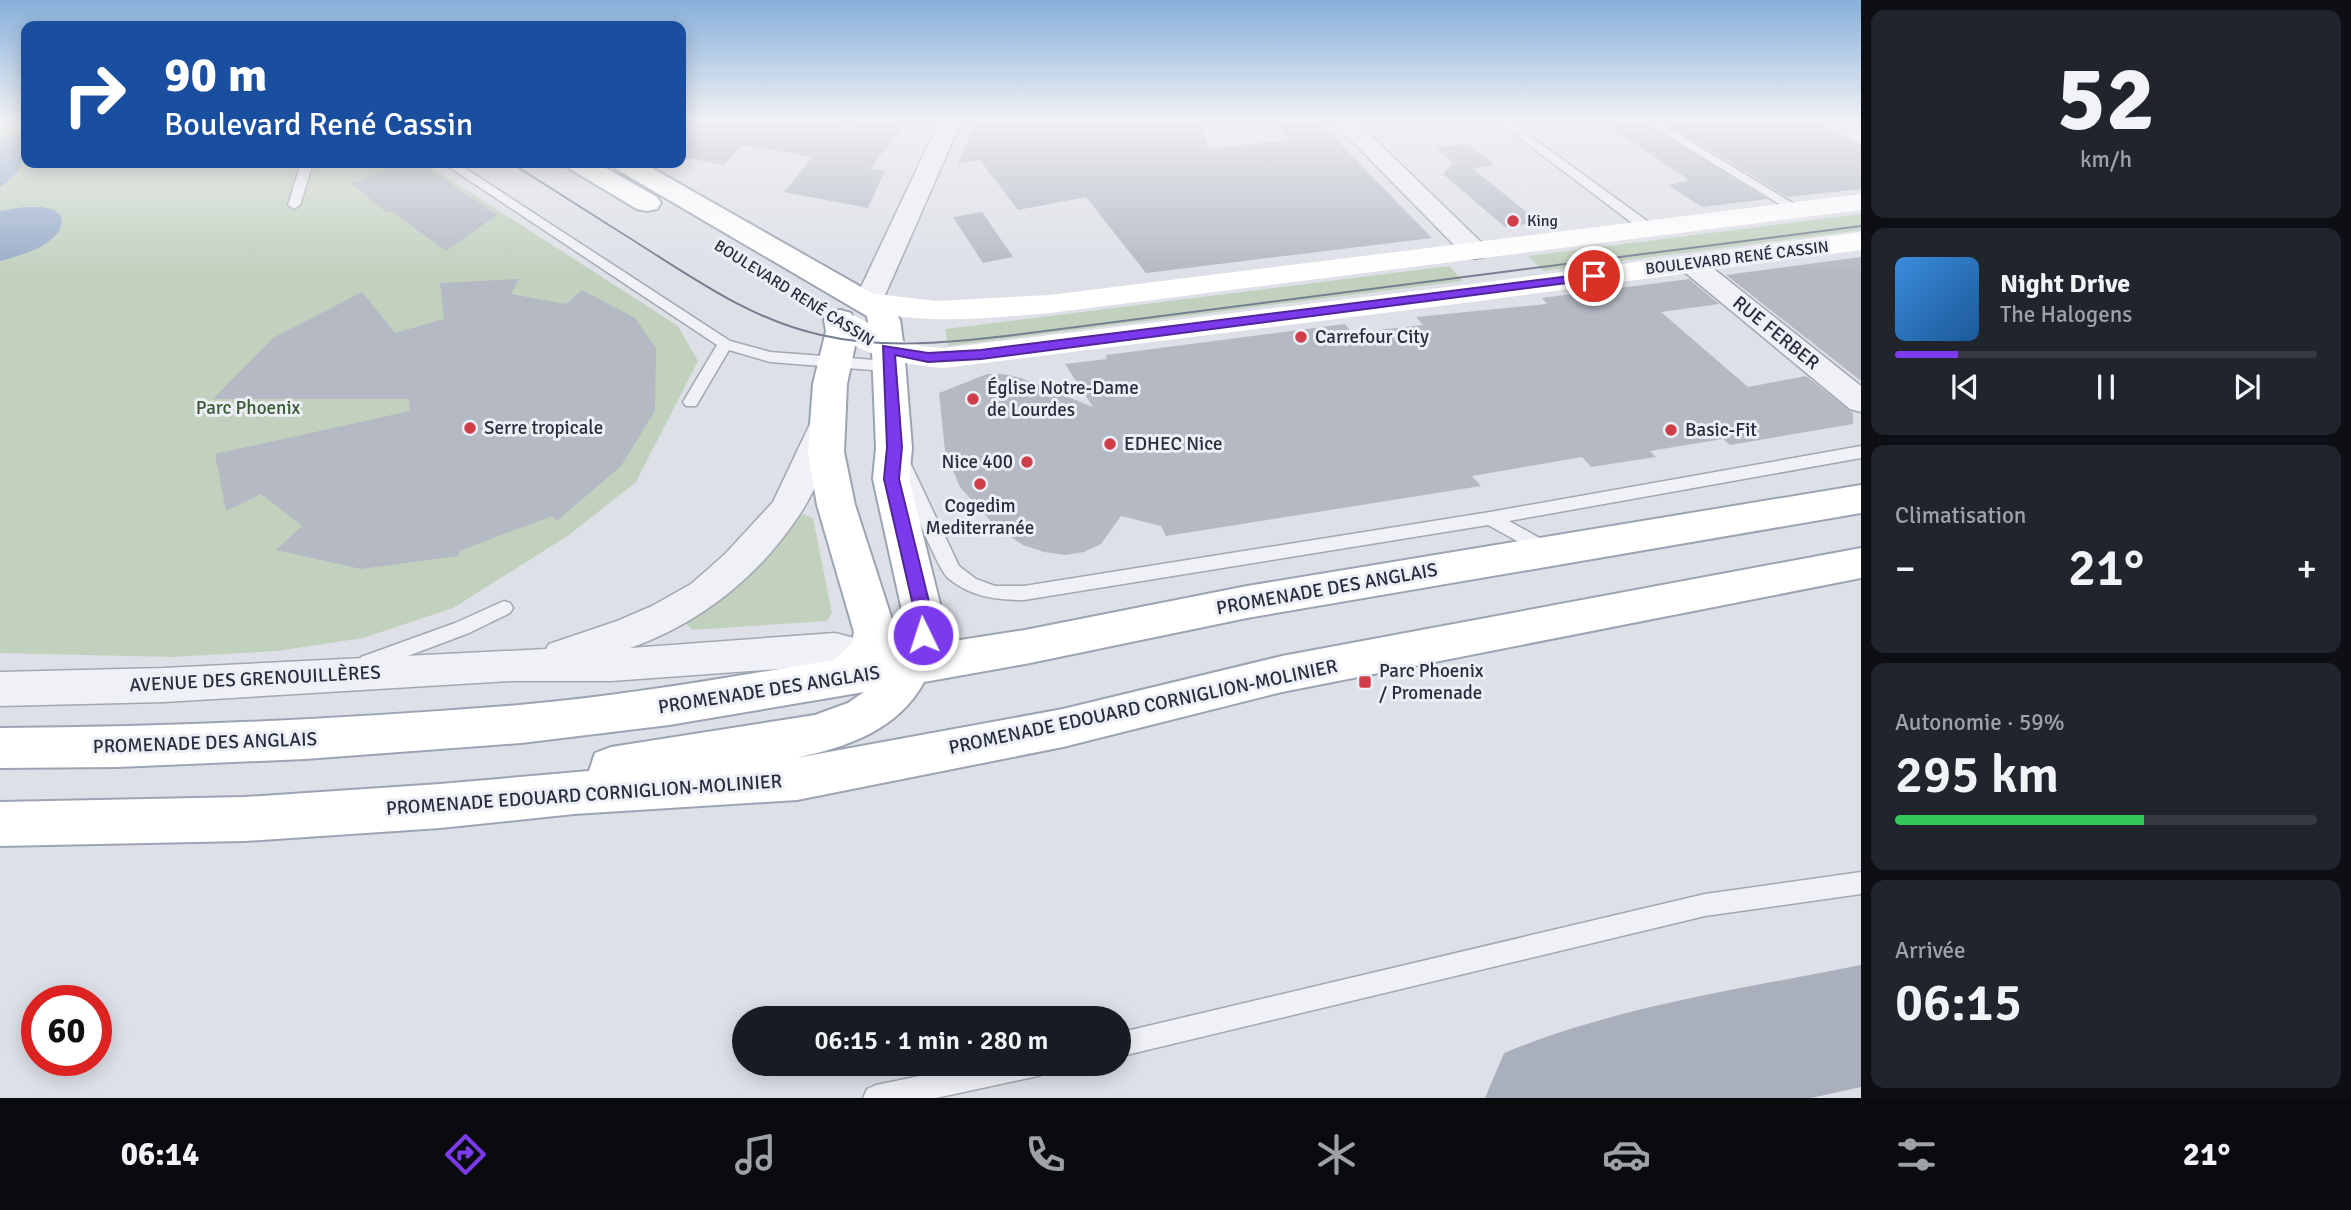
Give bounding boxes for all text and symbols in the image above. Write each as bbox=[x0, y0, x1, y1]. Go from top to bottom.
text: 52 bbox=[2057, 43, 2155, 156]
text: 90 m bbox=[164, 45, 267, 105]
icon: right bbox=[49, 49, 140, 140]
text: Boulevard René Cassin bbox=[164, 105, 473, 144]
text: km/h bbox=[2080, 145, 2132, 174]
place label: King bbox=[1527, 211, 1558, 231]
marker: King bbox=[1505, 213, 1521, 229]
street label: BOULEVARD RENÉ CASSIN bbox=[710, 236, 878, 350]
street label: BOULEVARD RENÉ CASSIN bbox=[1644, 237, 1830, 279]
pin bbox=[1564, 246, 1624, 306]
icon: arrive bbox=[1575, 257, 1613, 295]
text: Night Drive bbox=[2000, 268, 2130, 300]
street label: RUE FERBER bbox=[1728, 291, 1824, 375]
text: The Halogens bbox=[2000, 300, 2132, 329]
place label: Carrefour City bbox=[1315, 325, 1429, 349]
marker: Carrefour City bbox=[1293, 329, 1309, 345]
icon: previous bbox=[1946, 368, 1984, 406]
icon: pause bbox=[2087, 368, 2125, 406]
icon: next bbox=[2228, 368, 2266, 406]
place label: Église Notre-Dame de Lourdes bbox=[987, 376, 1139, 422]
marker: Église Notre-Dame de Lourdes bbox=[965, 391, 981, 407]
park label: Parc Phoenix bbox=[196, 396, 300, 420]
place label: Serre tropicale bbox=[484, 416, 603, 440]
place label: Basic-Fit bbox=[1685, 418, 1757, 442]
marker: Serre tropicale bbox=[462, 420, 478, 436]
marker: Basic-Fit bbox=[1663, 422, 1679, 438]
place label: EDHEC Nice bbox=[1124, 432, 1223, 456]
marker: EDHEC Nice bbox=[1102, 436, 1118, 452]
place label: Nice 400 bbox=[942, 450, 1013, 474]
marker: Nice 400 bbox=[1019, 454, 1035, 470]
marker: Cogedim Mediterranée bbox=[972, 476, 988, 492]
place label: Cogedim Mediterranée bbox=[926, 494, 1034, 540]
text: Climatisation bbox=[1895, 501, 2026, 530]
text: 21° bbox=[2068, 536, 2144, 600]
text: − bbox=[1895, 545, 1916, 592]
text: + bbox=[2296, 545, 2317, 592]
street label: PROMENADE DES ANGLAIS bbox=[1214, 558, 1440, 620]
position arrow bbox=[886, 598, 960, 672]
street label: PROMENADE EDOUARD CORNIGLION-MOLINIER bbox=[946, 654, 1340, 760]
place label: Parc Phoenix / Promenade bbox=[1379, 659, 1484, 705]
street label: AVENUE DES GRENOUILLÈRES bbox=[129, 660, 381, 698]
street label: PROMENADE DES ANGLAIS bbox=[656, 661, 882, 719]
marker: Parc Phoenix / Promenade bbox=[1357, 674, 1373, 690]
text: Autonomie · 59% bbox=[1895, 708, 2065, 737]
street label: PROMENADE DES ANGLAIS bbox=[92, 727, 318, 759]
text: 295 km bbox=[1895, 743, 2059, 807]
street label: PROMENADE EDOUARD CORNIGLION-MOLINIER bbox=[385, 769, 783, 821]
text: Arrivée bbox=[1895, 936, 1966, 965]
text: 06:15 bbox=[1895, 971, 2022, 1035]
speed limit sign: 60 bbox=[21, 985, 112, 1076]
text: 06:15 · 1 min · 280 m bbox=[815, 1025, 1048, 1057]
icon: directions bbox=[441, 1130, 490, 1179]
icon: music bbox=[731, 1130, 780, 1179]
icon: phone bbox=[1021, 1130, 1070, 1179]
icon: climate bbox=[1312, 1130, 1361, 1179]
icon: car bbox=[1602, 1130, 1651, 1179]
icon: filters bbox=[1892, 1130, 1941, 1179]
text: 06:14 bbox=[121, 1135, 199, 1174]
text: 21° bbox=[2183, 1135, 2230, 1174]

